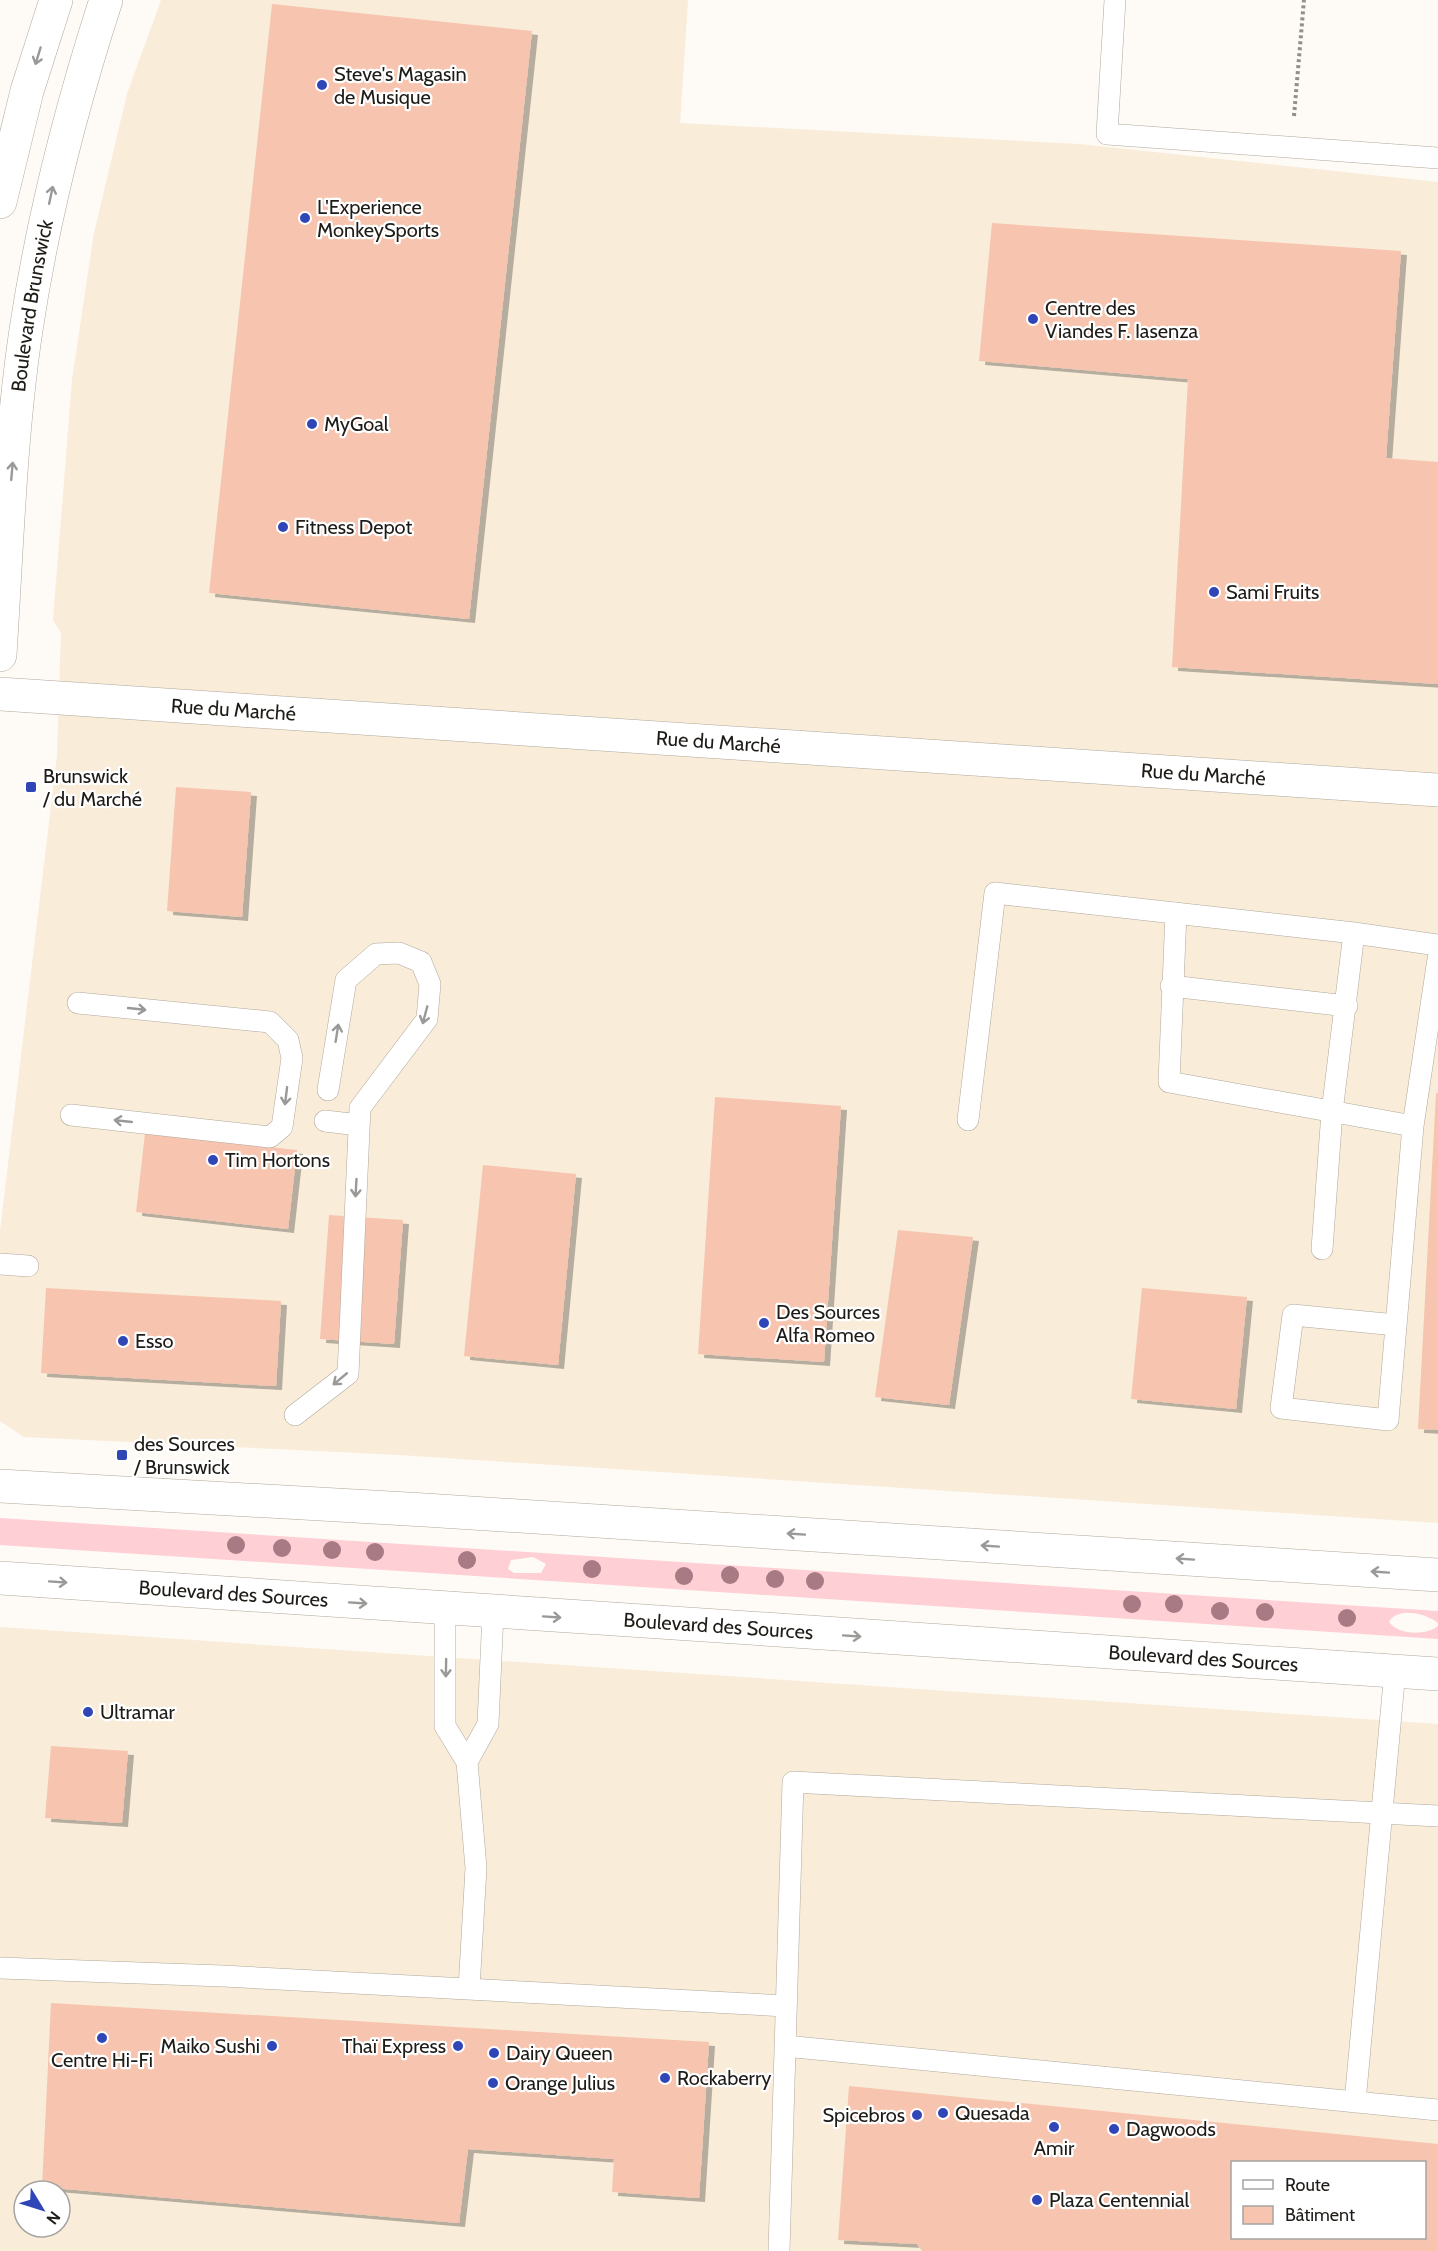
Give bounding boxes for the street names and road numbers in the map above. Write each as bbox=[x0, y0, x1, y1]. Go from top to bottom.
street label: Boulevard Brunswick bbox=[6, 217, 58, 393]
street label: Rue du Marché bbox=[170, 693, 297, 726]
street label: Rue du Marché bbox=[655, 726, 782, 758]
street label: Rue du Marché bbox=[1140, 758, 1267, 790]
street label: Boulevard des Sources bbox=[138, 1575, 329, 1612]
street label: Boulevard des Sources bbox=[623, 1608, 814, 1644]
street label: Boulevard des Sources bbox=[1108, 1640, 1299, 1677]

